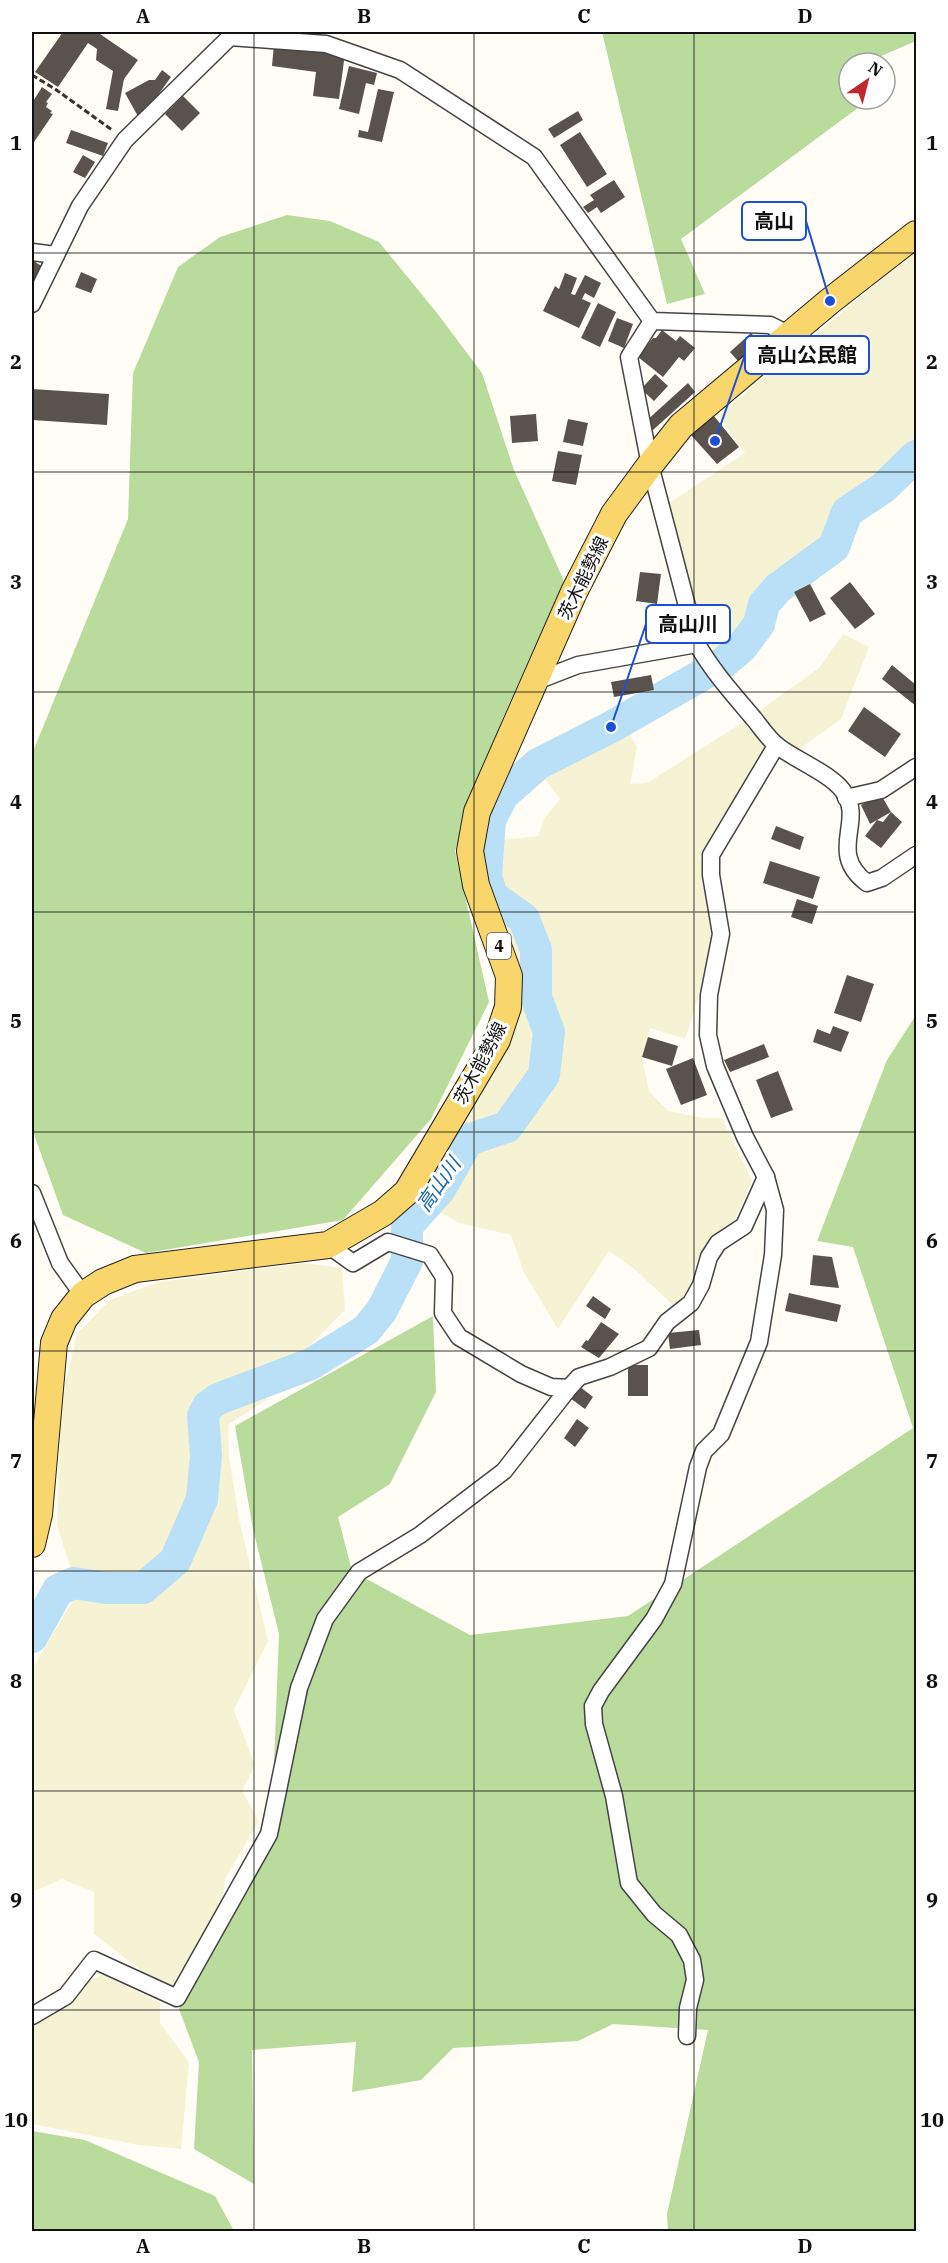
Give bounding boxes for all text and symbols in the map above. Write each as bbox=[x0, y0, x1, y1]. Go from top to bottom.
text: A bbox=[136, 2, 150, 29]
text: B bbox=[357, 2, 371, 29]
text: C bbox=[577, 2, 591, 29]
text: D bbox=[797, 2, 813, 29]
north arrow bbox=[837, 51, 897, 111]
text: N bbox=[865, 57, 887, 81]
text: 1 bbox=[10, 129, 22, 156]
text: 1 bbox=[926, 129, 938, 156]
callout: 高山 bbox=[742, 202, 806, 240]
text: 高山 bbox=[754, 207, 794, 234]
callout: 高山公民館 bbox=[745, 336, 869, 374]
text: 高山公民館 bbox=[757, 341, 857, 368]
text: 2 bbox=[10, 348, 22, 375]
text: 2 bbox=[926, 348, 938, 375]
street label: 茨木能勢線 bbox=[553, 533, 613, 623]
text: 3 bbox=[10, 568, 22, 595]
text: 3 bbox=[926, 568, 938, 595]
callout: 高山川 bbox=[646, 605, 730, 643]
text: 高山川 bbox=[658, 610, 718, 637]
text: 4 bbox=[10, 788, 22, 815]
text: 4 bbox=[926, 788, 938, 815]
road number: 4 bbox=[487, 933, 511, 959]
text: 5 bbox=[10, 1007, 22, 1034]
text: 5 bbox=[926, 1007, 938, 1034]
street label: 茨木能勢線 bbox=[449, 1018, 511, 1108]
water label: 高山川 bbox=[410, 1150, 467, 1216]
text: 6 bbox=[10, 1227, 22, 1254]
text: 6 bbox=[926, 1227, 938, 1254]
text: 7 bbox=[10, 1447, 22, 1474]
text: 7 bbox=[926, 1447, 938, 1474]
text: 8 bbox=[10, 1667, 22, 1694]
text: 8 bbox=[926, 1667, 938, 1694]
text: 9 bbox=[10, 1886, 22, 1913]
text: 9 bbox=[926, 1886, 938, 1913]
text: 10 bbox=[4, 2106, 28, 2133]
text: 10 bbox=[920, 2106, 944, 2133]
text: A bbox=[136, 2232, 150, 2259]
text: B bbox=[357, 2232, 371, 2259]
text: C bbox=[577, 2232, 591, 2259]
text: D bbox=[797, 2232, 813, 2259]

